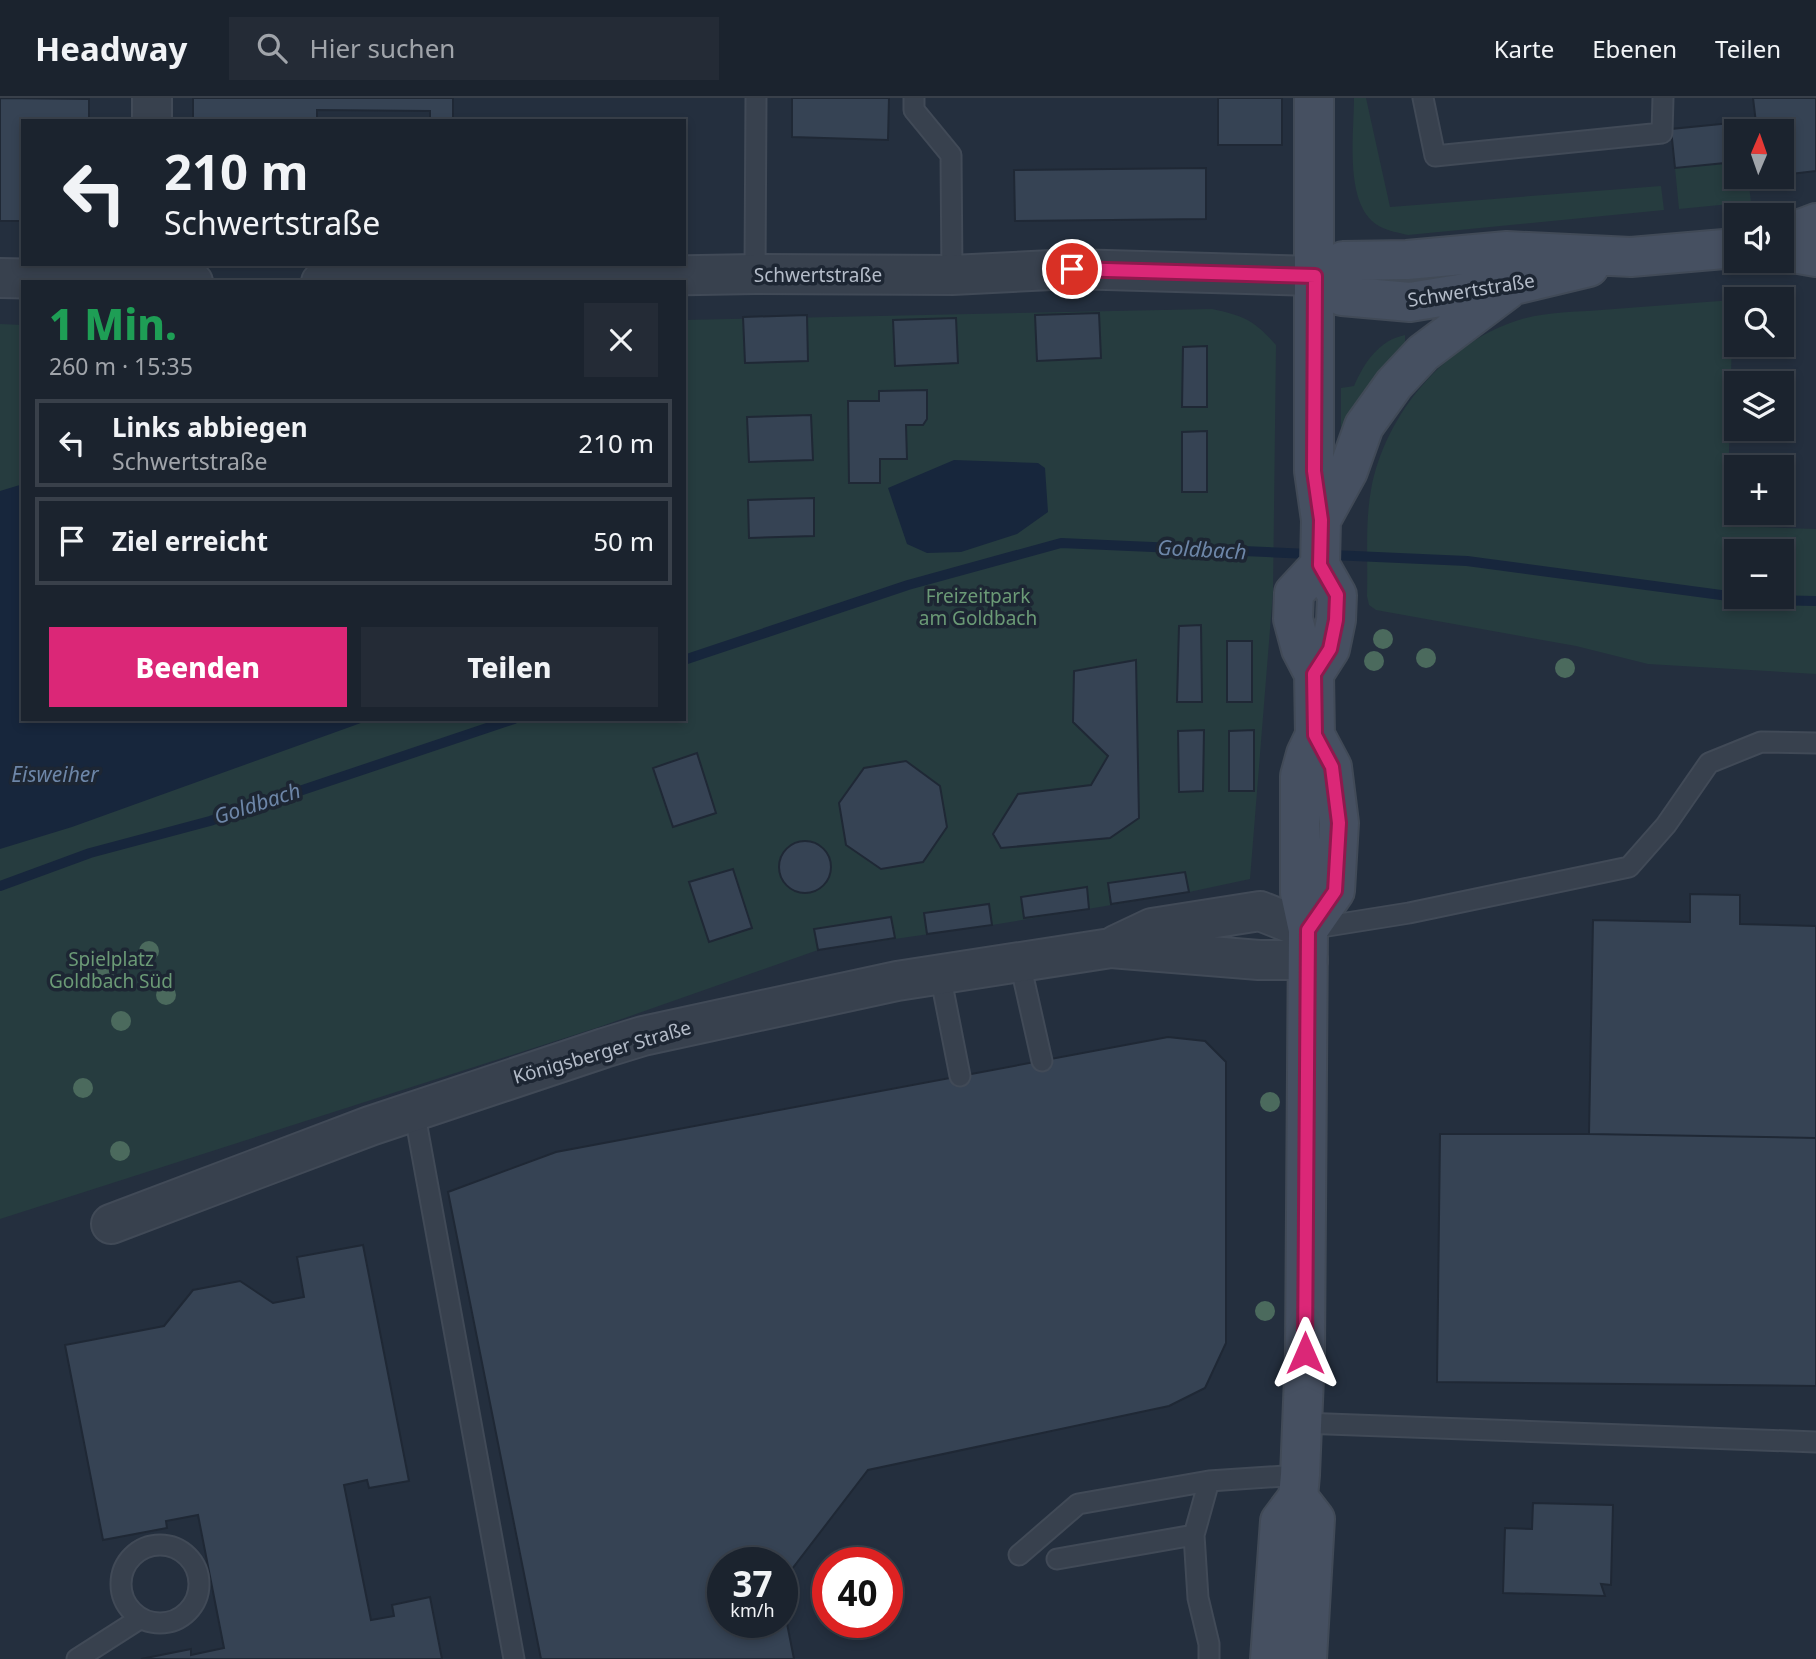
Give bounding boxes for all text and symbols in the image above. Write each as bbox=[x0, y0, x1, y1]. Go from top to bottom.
search box bbox=[229, 17, 719, 80]
text: Headway bbox=[35, 26, 187, 71]
icon: search bbox=[253, 29, 291, 67]
text: Hier suchen bbox=[309, 30, 455, 66]
text: Karte bbox=[1494, 32, 1554, 65]
text: Ebenen bbox=[1592, 32, 1677, 65]
text: Teilen bbox=[1715, 32, 1781, 65]
north arrow bbox=[1724, 119, 1794, 189]
map controls bbox=[1724, 119, 1794, 609]
text: 210 m bbox=[164, 138, 309, 204]
icon: left bbox=[49, 147, 140, 238]
text: Schwertstraße bbox=[164, 201, 380, 244]
button: sound bbox=[1724, 203, 1794, 273]
pin bbox=[1042, 239, 1102, 299]
icon: arrive bbox=[1053, 250, 1091, 288]
street label: Schwertstraße bbox=[754, 262, 882, 288]
street label: Schwertstraße bbox=[1406, 267, 1536, 313]
button: search bbox=[1724, 287, 1794, 357]
text: 1 Min. bbox=[49, 295, 177, 352]
button: close bbox=[584, 303, 658, 377]
text: 260 m · 15:35 bbox=[49, 350, 193, 382]
button: layers bbox=[1724, 371, 1794, 441]
text: Links abbiegen bbox=[112, 409, 308, 445]
icon: left bbox=[53, 424, 91, 462]
text: 210 m bbox=[578, 425, 654, 461]
text: Schwertstraße bbox=[112, 445, 267, 477]
button: + bbox=[1724, 455, 1794, 525]
icon: arrive bbox=[53, 522, 91, 560]
text: Ziel erreicht bbox=[112, 523, 268, 559]
text: 50 m bbox=[593, 523, 654, 559]
water label: Goldbach bbox=[1157, 533, 1247, 565]
button: − bbox=[1724, 539, 1794, 609]
park label: Freizeitpark am Goldbach bbox=[919, 583, 1037, 631]
button: Beenden bbox=[49, 627, 347, 707]
button: Teilen bbox=[361, 627, 658, 707]
water label: Eisweiher bbox=[11, 760, 100, 788]
water label: Goldbach bbox=[210, 776, 304, 830]
park label: Spielplatz Goldbach Süd bbox=[49, 946, 173, 994]
street label: Königsberger Straße bbox=[510, 1014, 694, 1090]
position arrow bbox=[1268, 1316, 1342, 1390]
speed limit sign: 40 bbox=[812, 1547, 903, 1638]
text: 37 bbox=[732, 1560, 773, 1607]
text: km/h bbox=[730, 1598, 775, 1622]

